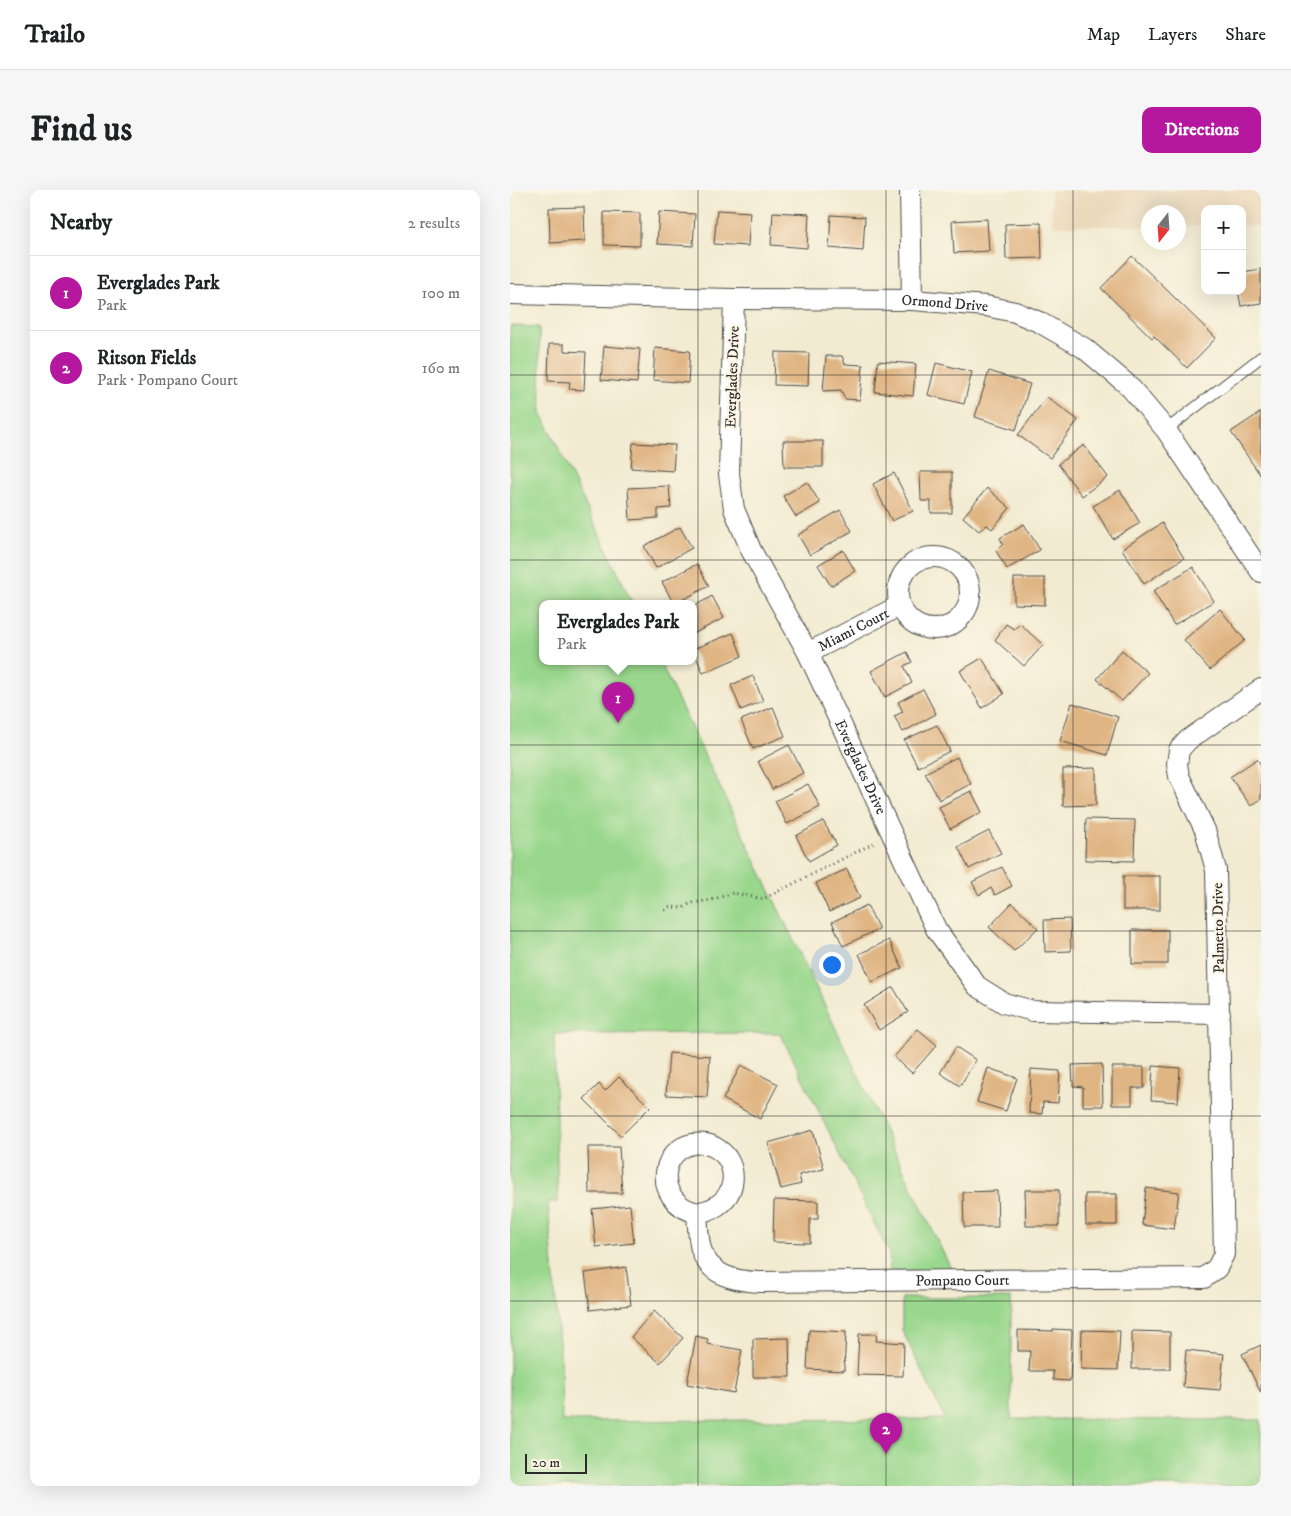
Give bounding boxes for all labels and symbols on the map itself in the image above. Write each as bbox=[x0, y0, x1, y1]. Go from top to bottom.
north arrow bbox=[1141, 205, 1186, 250]
street label: Ormond Drive bbox=[902, 291, 989, 316]
street label: Everglades Drive bbox=[721, 326, 744, 428]
street label: Miami Court bbox=[815, 604, 892, 656]
pin: 1 bbox=[602, 682, 634, 723]
street label: Everglades Drive bbox=[830, 717, 890, 817]
street label: Palmetto Drive bbox=[1208, 883, 1229, 973]
your location bbox=[819, 952, 845, 978]
street label: Pompano Court bbox=[915, 1271, 1010, 1291]
pin: 2 bbox=[870, 1413, 902, 1454]
scale bar bbox=[525, 1451, 588, 1474]

